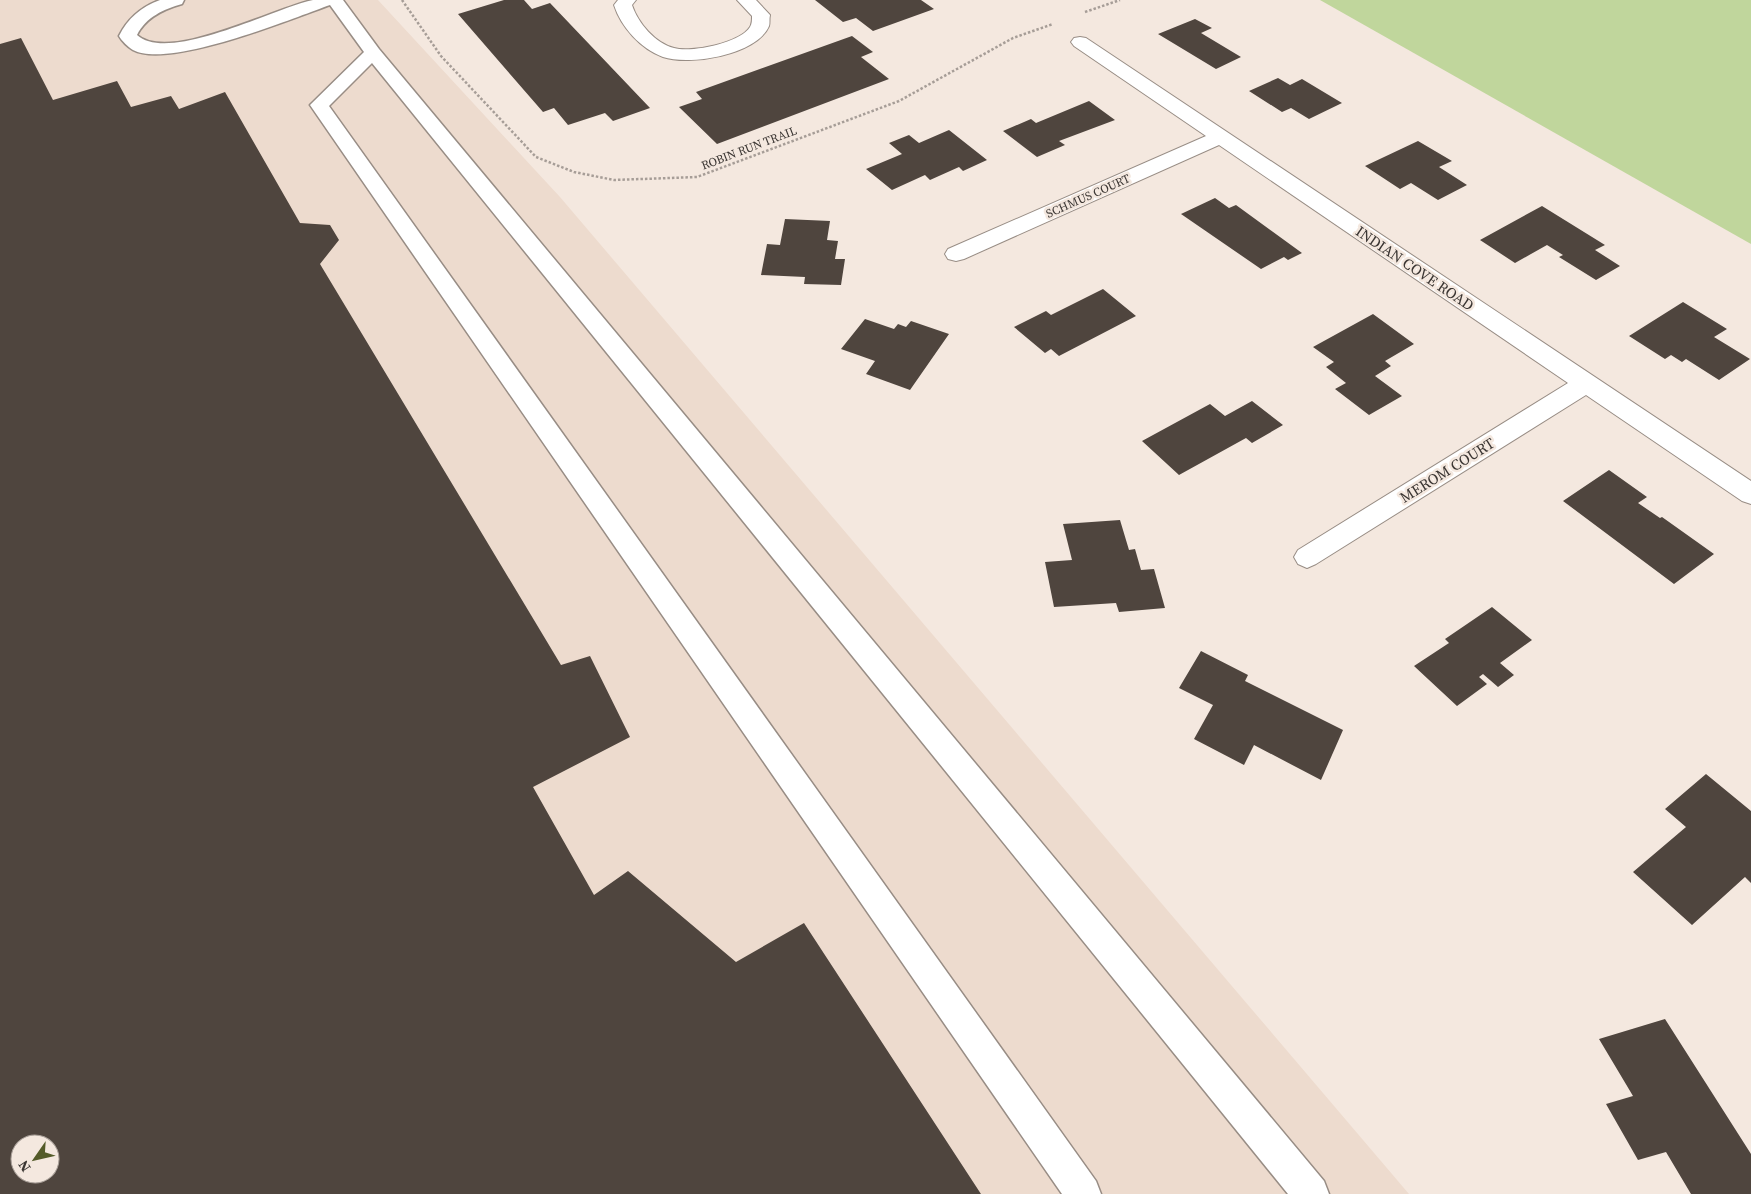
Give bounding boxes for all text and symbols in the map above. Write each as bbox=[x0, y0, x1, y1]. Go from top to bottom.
street label: ROBIN RUN TRAIL bbox=[699, 122, 799, 174]
street label: SCHMUS COURT bbox=[1043, 170, 1133, 222]
street label: INDIAN COVE ROAD bbox=[1352, 221, 1478, 315]
street label: MEROM COURT bbox=[1396, 432, 1498, 508]
north arrow bbox=[10, 1134, 60, 1184]
text: N bbox=[13, 1156, 35, 1176]

